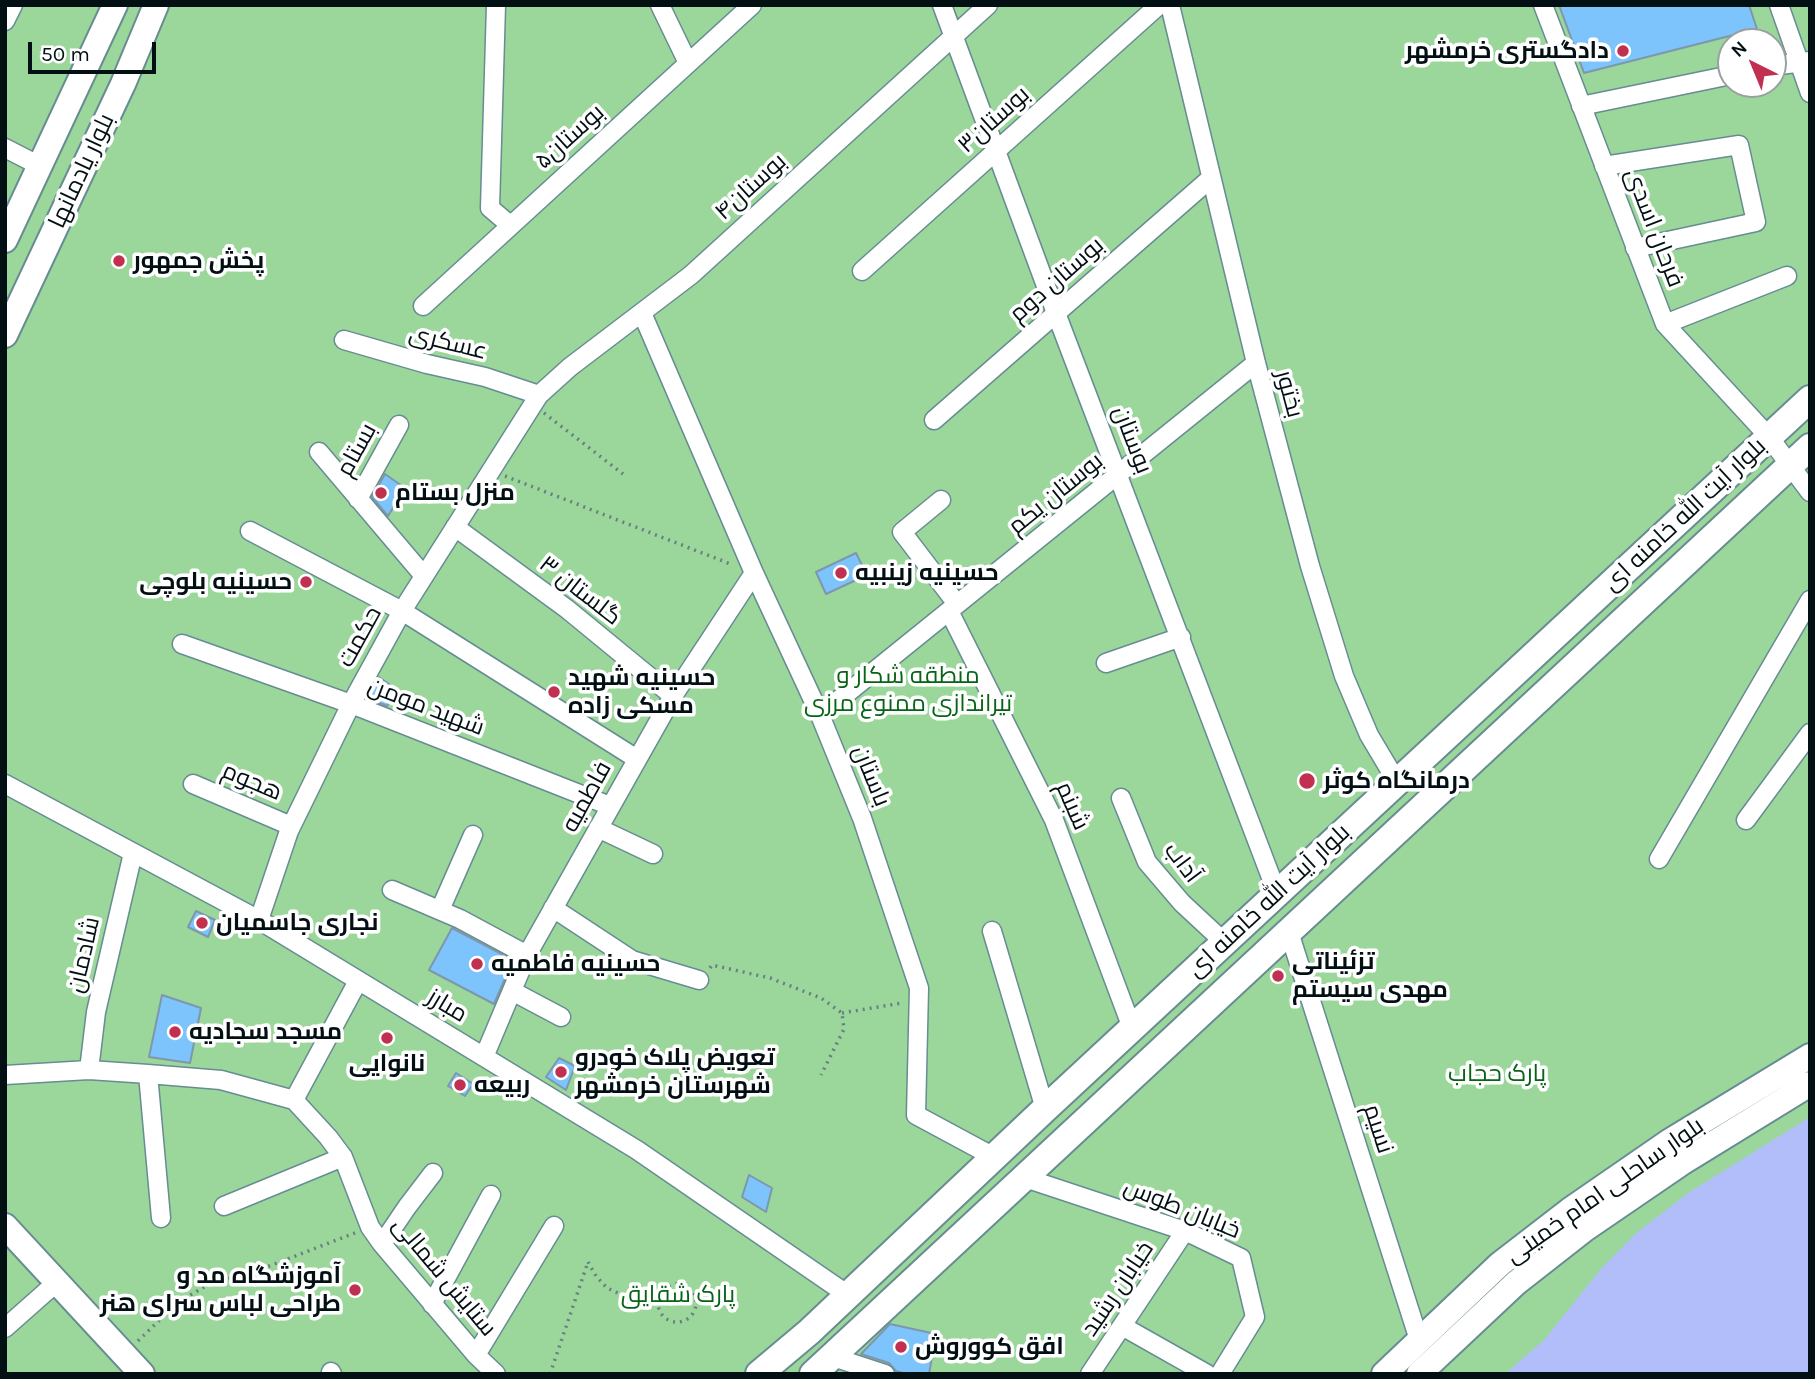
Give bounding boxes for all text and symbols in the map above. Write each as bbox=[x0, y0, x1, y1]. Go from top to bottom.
scale bar bbox=[32, 28, 159, 72]
north arrow bbox=[1717, 28, 1787, 98]
text: N bbox=[1727, 36, 1752, 62]
place label: دادگستری خرمشهر bbox=[1405, 37, 1609, 65]
text: 50 m bbox=[41, 42, 90, 66]
marker: دادگستری خرمشهر bbox=[1615, 43, 1631, 59]
street label: بوستان۳ bbox=[952, 80, 1036, 160]
street label: بوستان۵ bbox=[529, 98, 611, 176]
street label: بلوار یادمانها bbox=[43, 109, 121, 233]
street label: بوستان۴ bbox=[709, 147, 793, 227]
street label: فرحان اسدی bbox=[1618, 165, 1690, 291]
street label: بوستان دوم bbox=[1004, 231, 1110, 329]
place label: پخش جمهور bbox=[133, 247, 264, 275]
marker: پخش جمهور bbox=[111, 253, 127, 269]
street label: عسکری bbox=[406, 319, 490, 367]
street label: بختور bbox=[1269, 367, 1309, 421]
street label: بوستان bbox=[1106, 402, 1158, 478]
street label: بستام bbox=[331, 418, 383, 482]
street label: بلوار آیت الله خامنه ای bbox=[1598, 432, 1772, 598]
street label: بوستان یکم bbox=[1003, 447, 1109, 541]
place label: منزل بستام bbox=[395, 479, 515, 507]
marker: منزل بستام bbox=[373, 485, 389, 501]
street label: گلستان ۳ bbox=[533, 550, 627, 632]
place label: حسینیه زینبیه bbox=[855, 559, 999, 587]
marker: حسینیه زینبیه bbox=[833, 565, 849, 581]
place label: حسینیه بلوچی bbox=[139, 568, 292, 596]
marker: حسینیه بلوچی bbox=[298, 574, 314, 590]
street label: حکمت bbox=[332, 602, 388, 672]
park label: منطقه شکار و تیراندازی ممنوع مرزی bbox=[804, 662, 1012, 718]
place label: حسینیه شهید مسکی زاده bbox=[568, 664, 715, 720]
street label: شهید مومن bbox=[364, 672, 488, 742]
marker: حسینیه شهید مسکی زاده bbox=[546, 684, 562, 700]
street label: باستان bbox=[846, 741, 896, 811]
street label: هجوم bbox=[218, 757, 286, 807]
street label: فاطمیه bbox=[556, 757, 618, 837]
place label: درمانگاه کوثر bbox=[1323, 767, 1470, 795]
marker: درمانگاه کوثر bbox=[1297, 771, 1317, 791]
street label: شبنم bbox=[1049, 777, 1095, 835]
street label: بلوار آیت الله خامنه ای bbox=[1182, 818, 1356, 984]
street label: آداب bbox=[1157, 837, 1207, 889]
place label: نجاری جاسمیان bbox=[216, 909, 379, 937]
street label: شادمان bbox=[61, 914, 107, 996]
marker: نجاری جاسمیان bbox=[194, 915, 210, 931]
place label: تزئیناتی مهدی سیستم bbox=[1292, 948, 1448, 1004]
place label: حسینیه فاطمیه bbox=[491, 950, 660, 978]
marker: حسینیه فاطمیه bbox=[469, 956, 485, 972]
marker: تزئیناتی مهدی سیستم bbox=[1270, 968, 1286, 984]
street label: مبارز bbox=[422, 983, 472, 1029]
place label: مسجد سجادیه bbox=[189, 1018, 342, 1046]
marker: مسجد سجادیه bbox=[167, 1024, 183, 1040]
marker: نانوایی bbox=[379, 1030, 395, 1046]
place label: تعویض پلاک خودرو شهرستان خرمشهر bbox=[575, 1044, 775, 1100]
place label: نانوایی bbox=[349, 1050, 425, 1078]
park label: پارک حجاب bbox=[1448, 1060, 1546, 1088]
marker: تعویض پلاک خودرو شهرستان خرمشهر bbox=[553, 1064, 569, 1080]
place label: ربیعه bbox=[474, 1071, 530, 1099]
marker: ربیعه bbox=[452, 1077, 468, 1093]
street label: نسیم bbox=[1357, 1101, 1399, 1157]
street label: بلوار ساحلی امام خمینی bbox=[1500, 1112, 1710, 1270]
street label: خیابان طوس bbox=[1119, 1173, 1245, 1245]
street label: ستایش شمالی bbox=[386, 1211, 502, 1343]
street label: خیابان رشید bbox=[1076, 1236, 1160, 1342]
place label: آموزشگاه مد و طراحی لباس سرای هنر bbox=[100, 1262, 341, 1318]
park label: پارک شقایق bbox=[621, 1281, 735, 1309]
marker: آموزشگاه مد و طراحی لباس سرای هنر bbox=[347, 1282, 363, 1298]
place label: افق کووروش bbox=[915, 1333, 1064, 1361]
marker: افق کووروش bbox=[893, 1339, 909, 1355]

